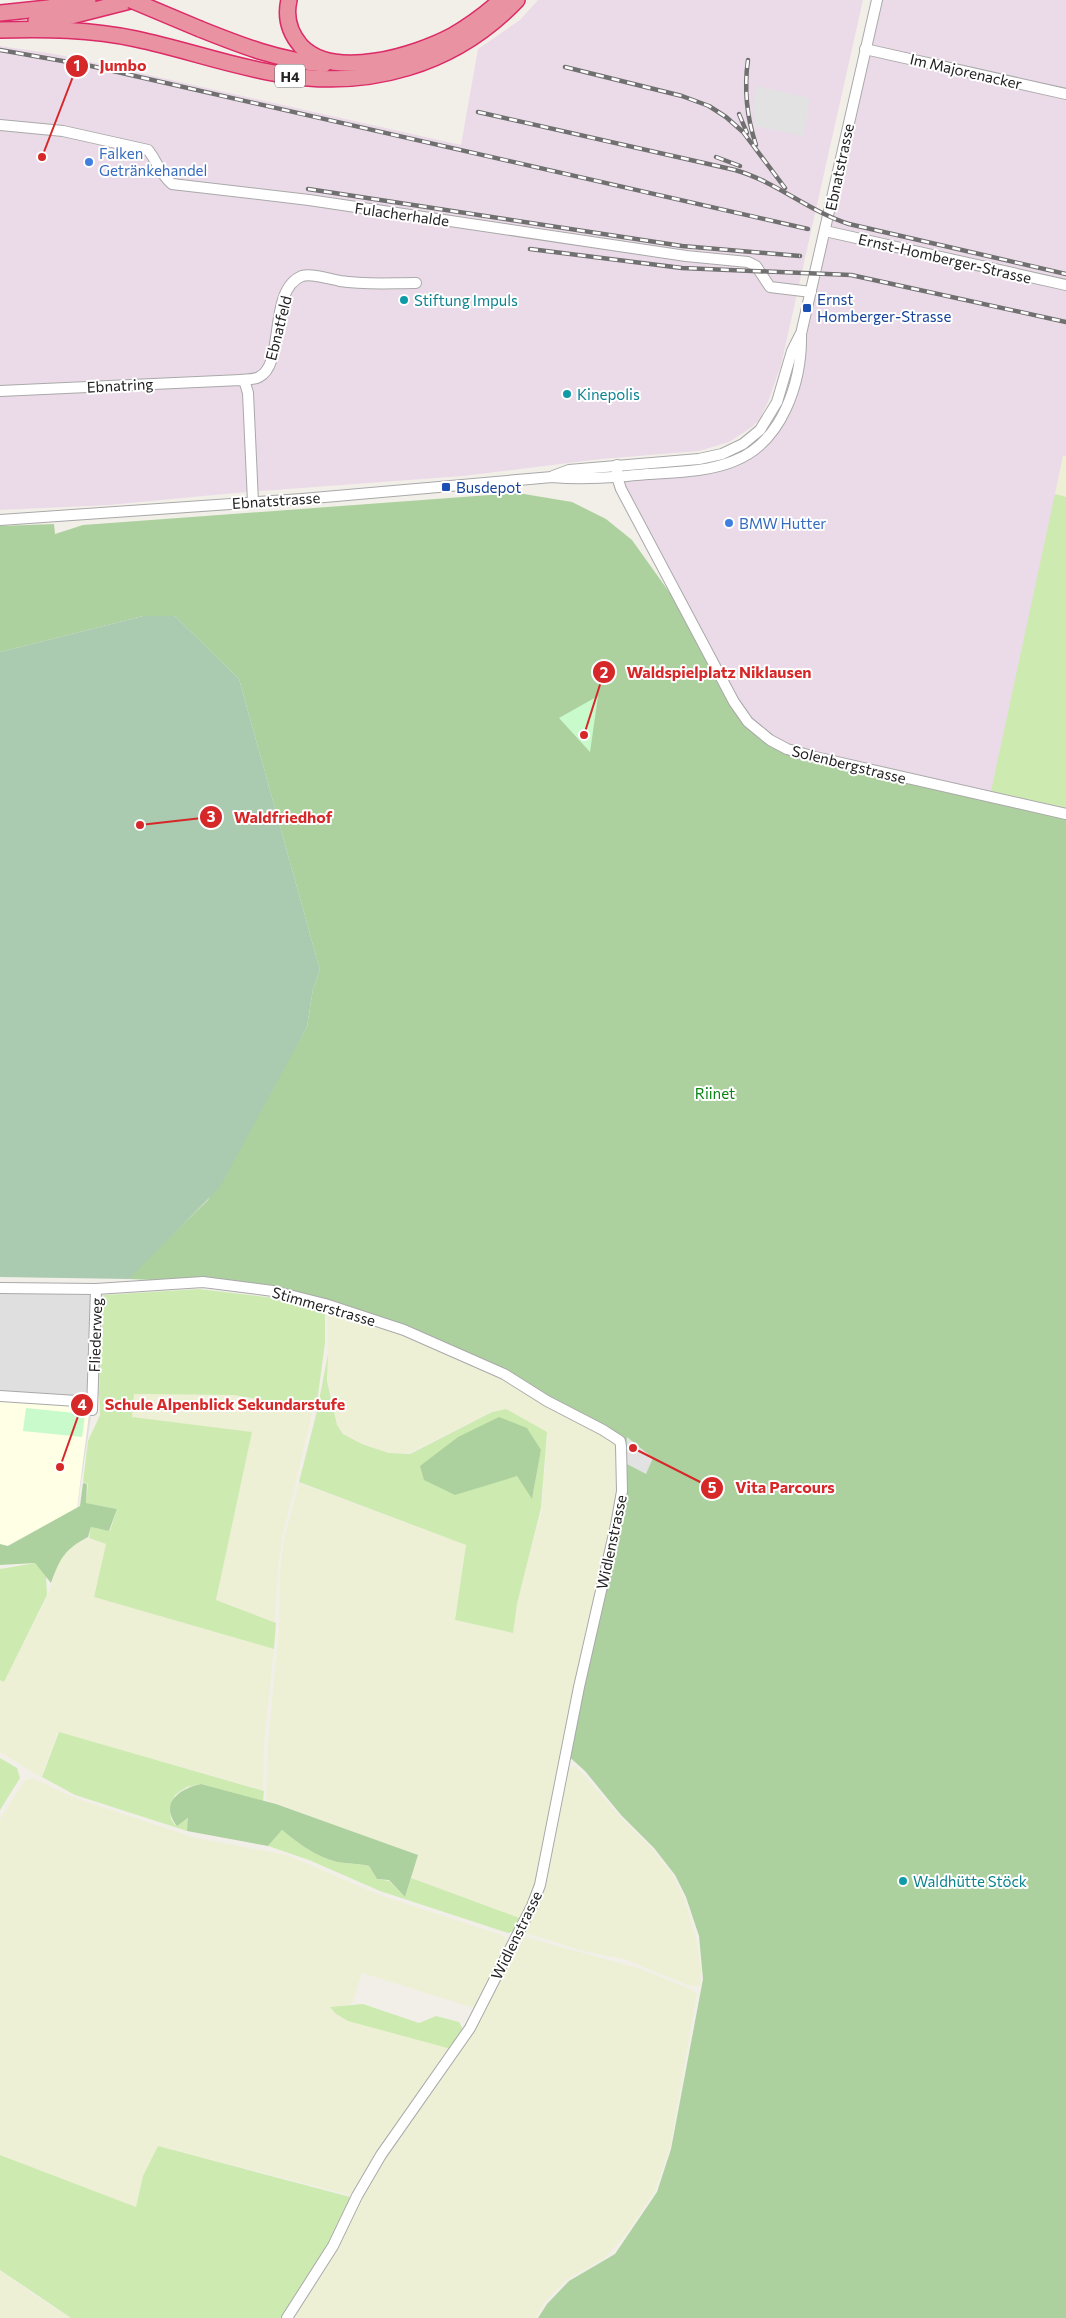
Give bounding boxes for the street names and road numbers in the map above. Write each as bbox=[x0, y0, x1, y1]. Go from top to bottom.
street label: Im Majorenacker bbox=[908, 49, 1024, 93]
road number: H4 bbox=[275, 64, 305, 88]
street label: Ebnatstrasse bbox=[821, 122, 857, 212]
street label: Fulacherhalde bbox=[354, 198, 450, 230]
street label: Ernst-Homberger-Strasse bbox=[857, 229, 1033, 287]
street label: Ebnatfeld bbox=[261, 294, 295, 362]
street label: Ebnatring bbox=[86, 374, 154, 396]
street label: Ebnatstrasse bbox=[231, 488, 321, 512]
street label: Solenbergstrasse bbox=[790, 741, 908, 787]
street label: Stimmerstrasse bbox=[270, 1283, 378, 1329]
street label: Fliederweg bbox=[85, 1297, 105, 1373]
street label: Widlenstrasse bbox=[592, 1493, 630, 1591]
street label: Widlenstrasse bbox=[487, 1888, 545, 1982]

